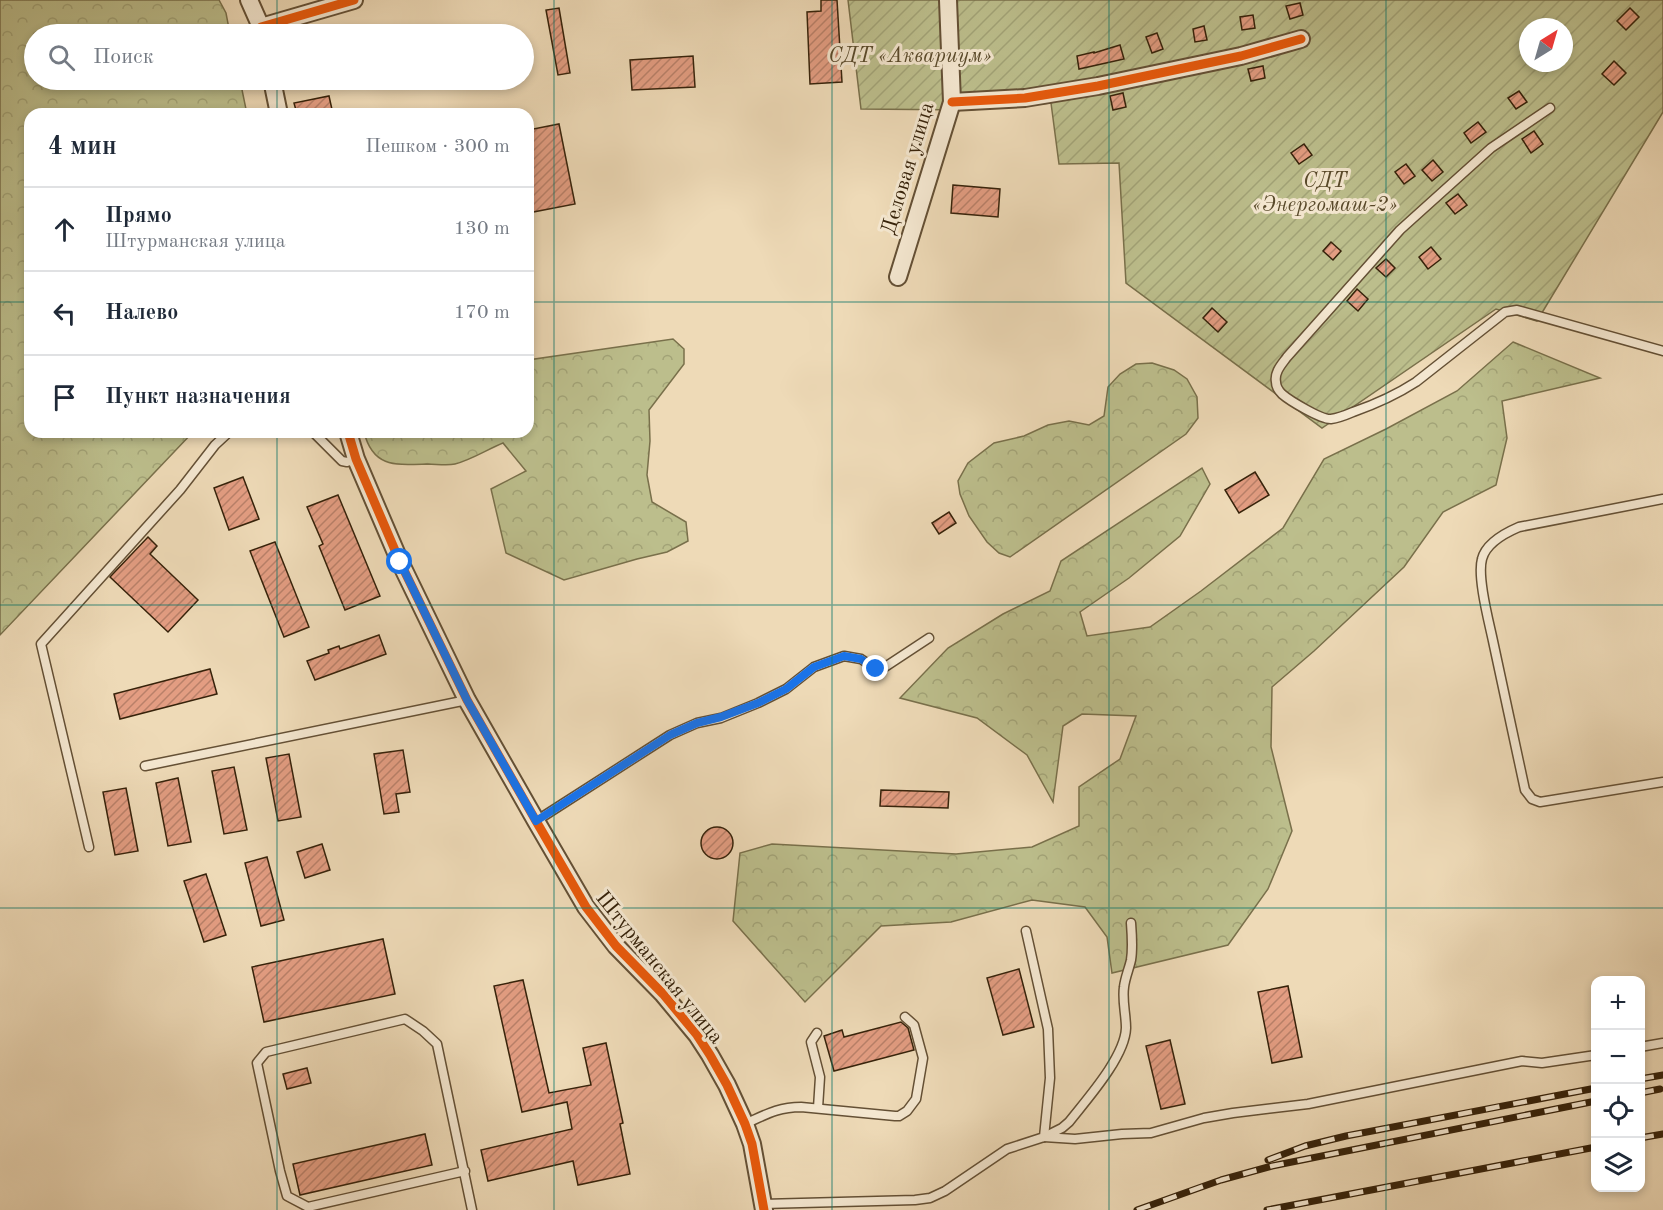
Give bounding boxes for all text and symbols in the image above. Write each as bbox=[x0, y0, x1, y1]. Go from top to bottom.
north arrow bbox=[1519, 18, 1573, 72]
search box bbox=[24, 24, 534, 90]
icon: search bbox=[45, 41, 78, 74]
text: Поиск bbox=[93, 46, 154, 68]
park label: СДТ «Аквариум» bbox=[828, 46, 992, 67]
street label: Деловая улица bbox=[878, 100, 939, 237]
text: 4 мин bbox=[48, 134, 117, 160]
text: Пешком · 300 m bbox=[365, 137, 510, 157]
park label: СДТ «Энергомаш-2» bbox=[1252, 171, 1398, 216]
text: Прямо bbox=[105, 205, 172, 227]
icon: ahead bbox=[48, 213, 81, 246]
text: 130 m bbox=[454, 219, 510, 239]
text: Штурманская улица bbox=[105, 232, 286, 252]
icon: left bbox=[48, 297, 81, 330]
text: Налево bbox=[105, 302, 178, 324]
text: 170 m bbox=[454, 303, 510, 323]
icon: arrive bbox=[48, 381, 81, 414]
text: Пункт назначения bbox=[105, 386, 291, 408]
route start bbox=[386, 548, 412, 574]
route end bbox=[862, 655, 888, 681]
street label: Штурманская улица bbox=[591, 888, 727, 1048]
map controls bbox=[1591, 976, 1645, 1192]
button: + bbox=[1591, 976, 1645, 1030]
button: − bbox=[1591, 1030, 1645, 1084]
button: locate bbox=[1591, 1084, 1645, 1138]
button: layers bbox=[1591, 1138, 1645, 1192]

